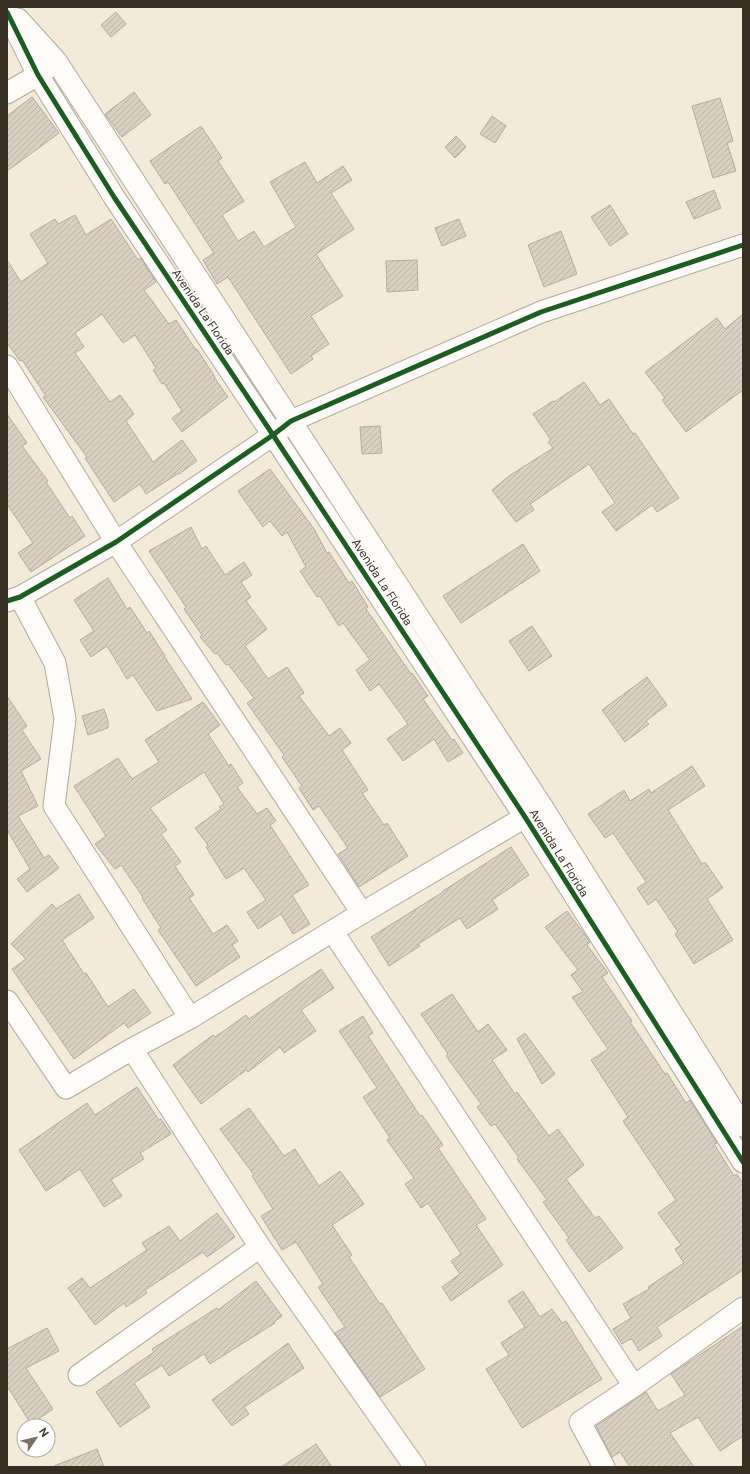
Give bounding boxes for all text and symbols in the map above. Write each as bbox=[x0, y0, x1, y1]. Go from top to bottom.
street label: Avenida La Florida bbox=[168, 266, 238, 358]
street label: Avenida La Florida bbox=[348, 535, 416, 629]
street label: Avenida La Florida bbox=[525, 806, 593, 900]
north arrow bbox=[16, 1418, 56, 1458]
text: N bbox=[36, 1425, 52, 1440]

